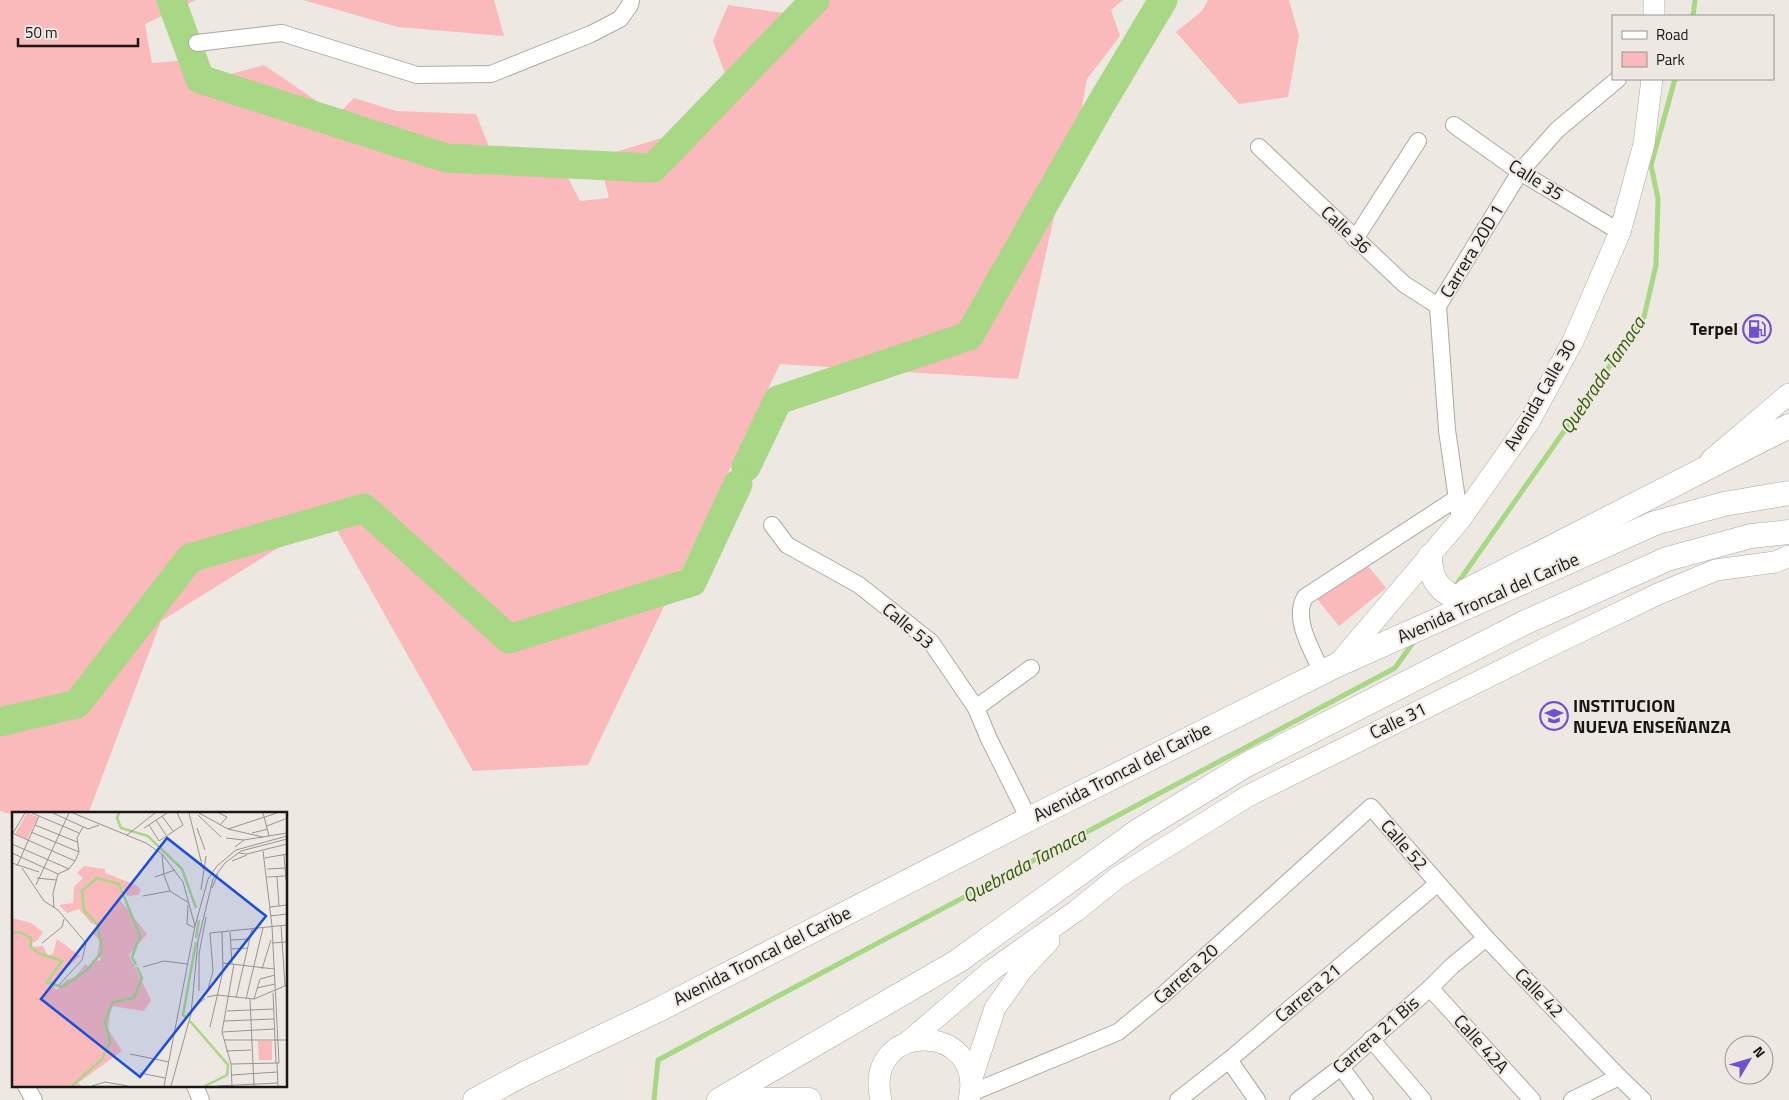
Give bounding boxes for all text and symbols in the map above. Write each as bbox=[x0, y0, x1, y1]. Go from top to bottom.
scale bar bbox=[18, 15, 138, 47]
legend bbox=[1612, 15, 1774, 80]
text: 50 m bbox=[25, 21, 58, 44]
text: Road bbox=[1656, 23, 1688, 46]
text: Park bbox=[1656, 48, 1685, 71]
street label: Calle 35 bbox=[1504, 152, 1569, 207]
street label: Calle 36 bbox=[1315, 199, 1378, 260]
street label: Carrera 20D 1 bbox=[1433, 199, 1510, 303]
water label: Quebrada Tamaca bbox=[1551, 309, 1653, 439]
fuel station icon: Terpel bbox=[1742, 314, 1772, 344]
place label: Terpel bbox=[1690, 315, 1738, 342]
street label: Avenida Calle 30 bbox=[1497, 334, 1582, 455]
street label: Avenida Troncal del Caribe bbox=[1393, 545, 1583, 650]
street label: Calle 53 bbox=[877, 596, 940, 655]
place label: INSTITUCION NUEVA ENSEÑANZA bbox=[1573, 692, 1731, 740]
street label: Calle 31 bbox=[1365, 695, 1431, 746]
school or university icon: INSTITUCION NUEVA ENSEÑANZA bbox=[1539, 701, 1569, 731]
street label: Avenida Troncal del Caribe bbox=[1028, 715, 1215, 828]
inset map bbox=[12, 812, 288, 1088]
street label: Calle 52 bbox=[1374, 813, 1434, 876]
water label: Quebrada Tamaca bbox=[957, 819, 1092, 909]
street label: Avenida Troncal del Caribe bbox=[668, 899, 855, 1012]
street label: Carrera 20 bbox=[1147, 937, 1224, 1010]
street label: Carrera 21 bbox=[1269, 957, 1347, 1029]
street label: Calle 42 bbox=[1509, 962, 1570, 1024]
street label: Carrera 21 Bis bbox=[1326, 989, 1425, 1080]
street label: Calle 42A bbox=[1448, 1008, 1515, 1079]
north arrow bbox=[1724, 1035, 1774, 1085]
text: N bbox=[1748, 1041, 1771, 1062]

